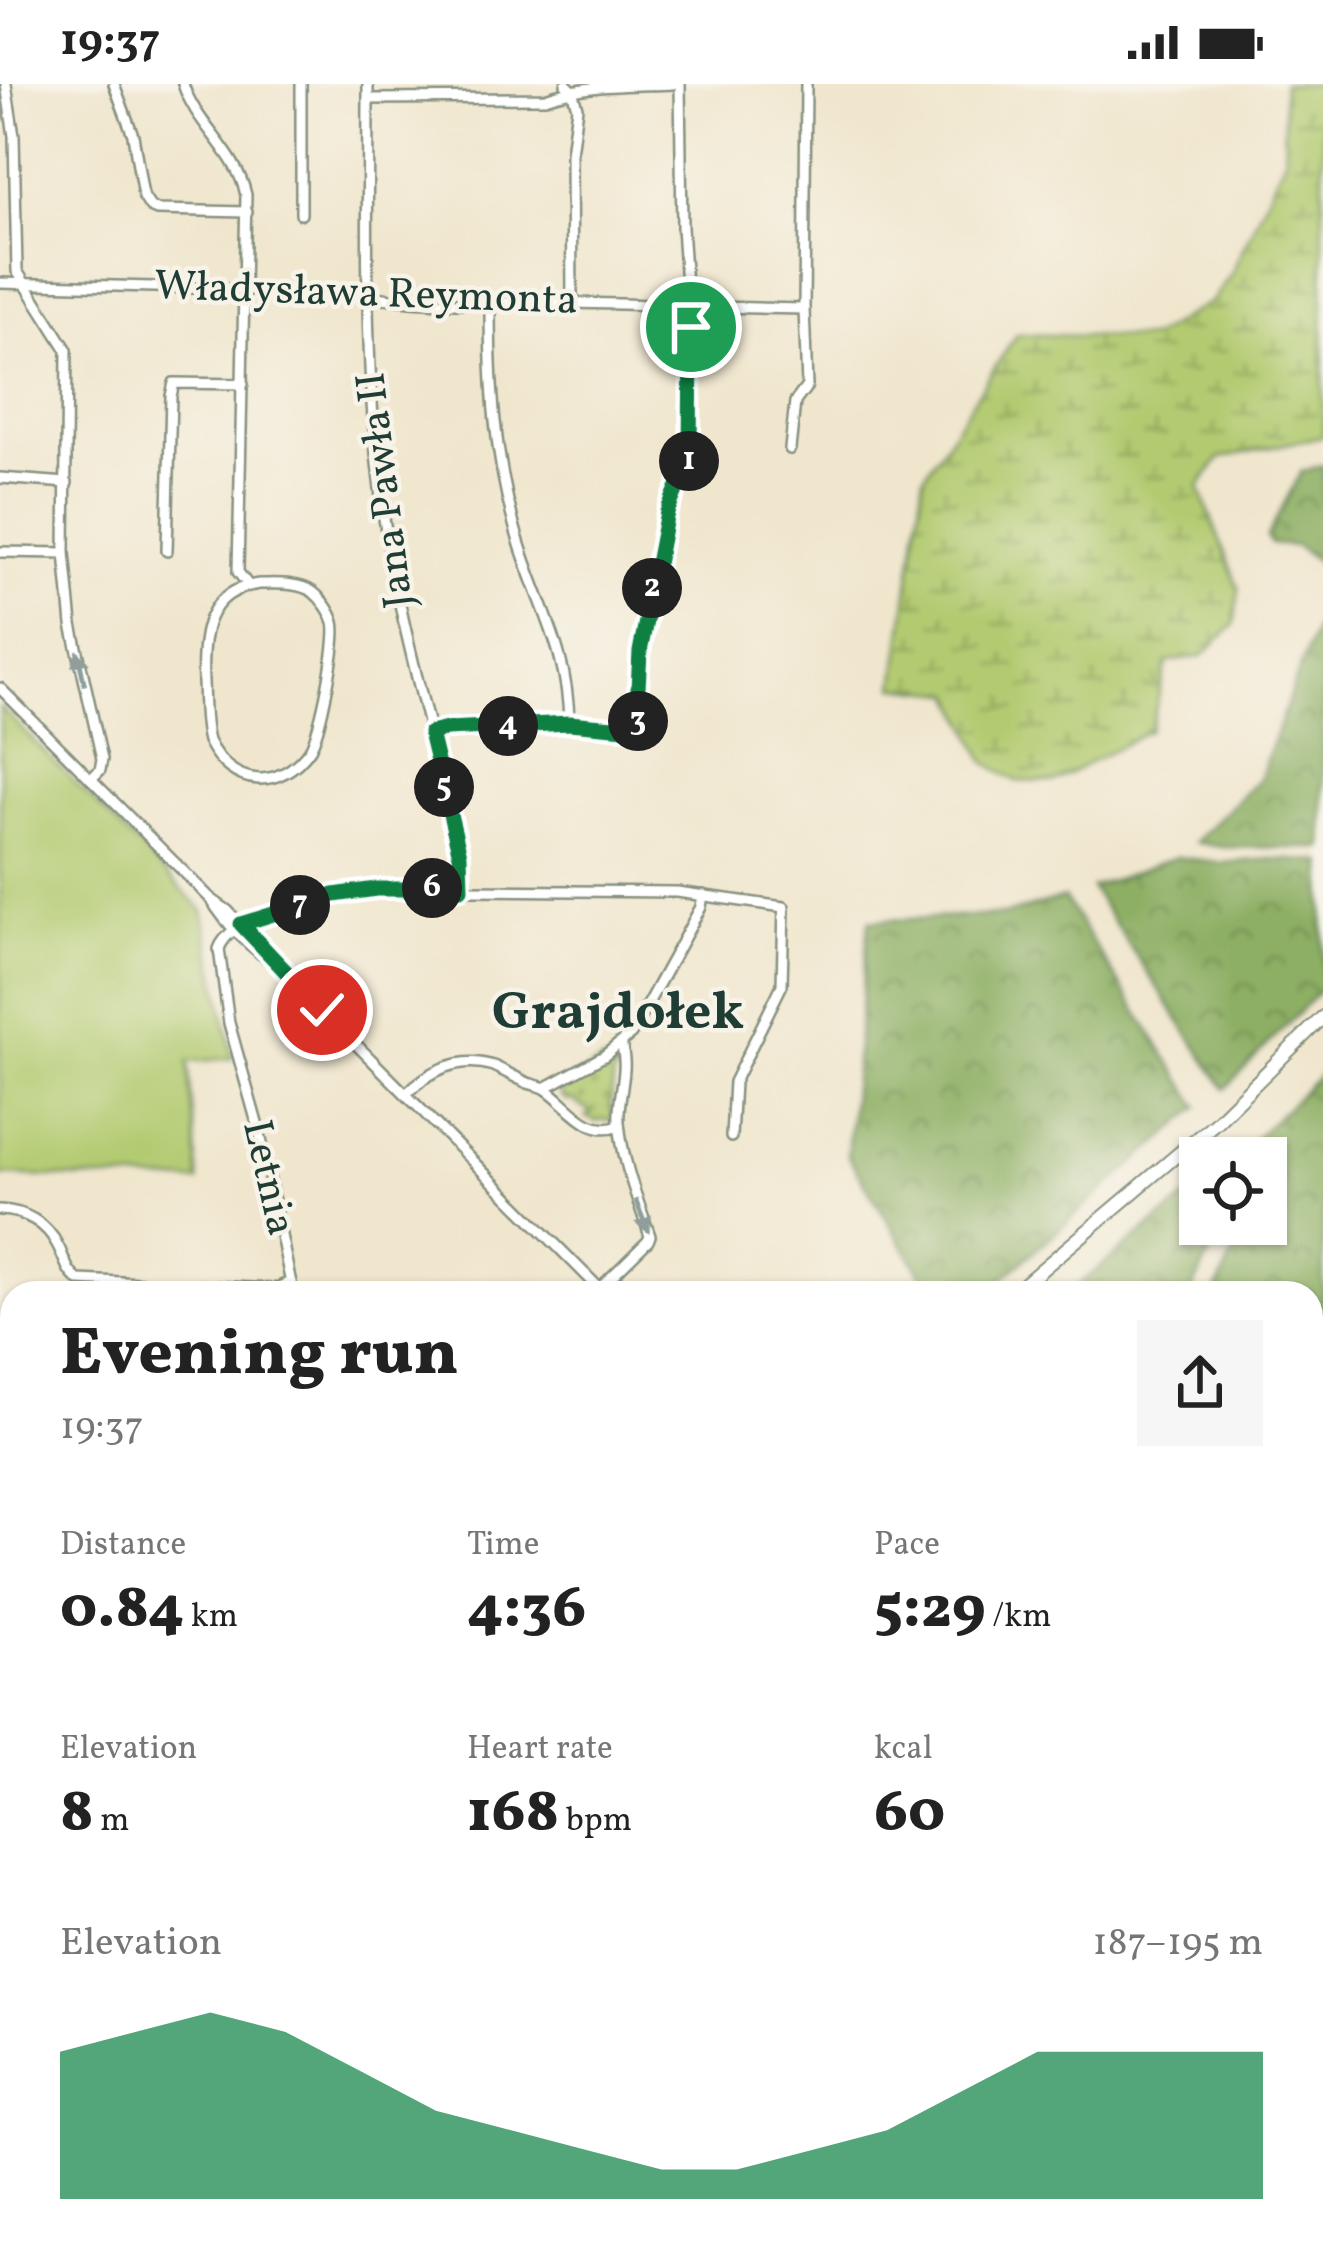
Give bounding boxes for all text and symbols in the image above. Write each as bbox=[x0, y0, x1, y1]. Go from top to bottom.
text: 19:37 bbox=[60, 11, 160, 74]
street label: Władysława Reymonta bbox=[153, 258, 579, 332]
pin bbox=[640, 276, 742, 378]
icon: arrive bbox=[658, 294, 724, 360]
street label: Jana Pawła II bbox=[343, 369, 431, 611]
pin: 1 bbox=[659, 431, 719, 491]
text: 1 bbox=[682, 438, 696, 484]
pin: 2 bbox=[622, 558, 682, 618]
text: 2 bbox=[643, 565, 661, 611]
one-way arrow bbox=[71, 649, 90, 687]
pin: 3 bbox=[608, 691, 668, 751]
pin: 4 bbox=[478, 696, 538, 756]
text: 3 bbox=[630, 698, 646, 744]
text: 4 bbox=[498, 703, 518, 749]
pin: 5 bbox=[414, 757, 474, 817]
text: 5 bbox=[436, 764, 452, 810]
pin: 6 bbox=[402, 858, 462, 918]
text: 6 bbox=[423, 865, 441, 911]
pin: 7 bbox=[270, 875, 330, 935]
text: 7 bbox=[292, 882, 308, 928]
pin bbox=[271, 959, 373, 1061]
icon: check bbox=[289, 977, 355, 1043]
district label: Grajdołek bbox=[492, 977, 744, 1052]
street label: Letnia bbox=[225, 1114, 309, 1242]
map controls bbox=[1179, 1137, 1287, 1245]
button: locate bbox=[1179, 1137, 1287, 1245]
one-way arrow bbox=[633, 1199, 652, 1235]
text: Evening run bbox=[60, 1310, 459, 1402]
button: share bbox=[1137, 1320, 1263, 1446]
text: 19:37 bbox=[60, 1401, 144, 1455]
text: Distance bbox=[60, 1523, 186, 1569]
text: Time bbox=[467, 1523, 539, 1569]
text: Pace bbox=[874, 1523, 940, 1569]
text: 0.84 bbox=[60, 1569, 184, 1652]
text: 4:36 bbox=[467, 1569, 586, 1652]
text: 5:29 bbox=[874, 1569, 986, 1652]
text: km bbox=[184, 1595, 238, 1641]
text: /km bbox=[986, 1595, 1052, 1641]
text: Elevation bbox=[60, 1727, 197, 1773]
text: Heart rate bbox=[467, 1727, 613, 1773]
text: kcal bbox=[874, 1727, 933, 1773]
text: 8 bbox=[60, 1773, 94, 1856]
text: 168 bbox=[467, 1773, 559, 1856]
text: 60 bbox=[874, 1773, 945, 1856]
text: m bbox=[94, 1799, 129, 1845]
text: bpm bbox=[559, 1799, 632, 1845]
text: Elevation bbox=[60, 1917, 222, 1971]
text: 187–195 m bbox=[1093, 1917, 1263, 1971]

